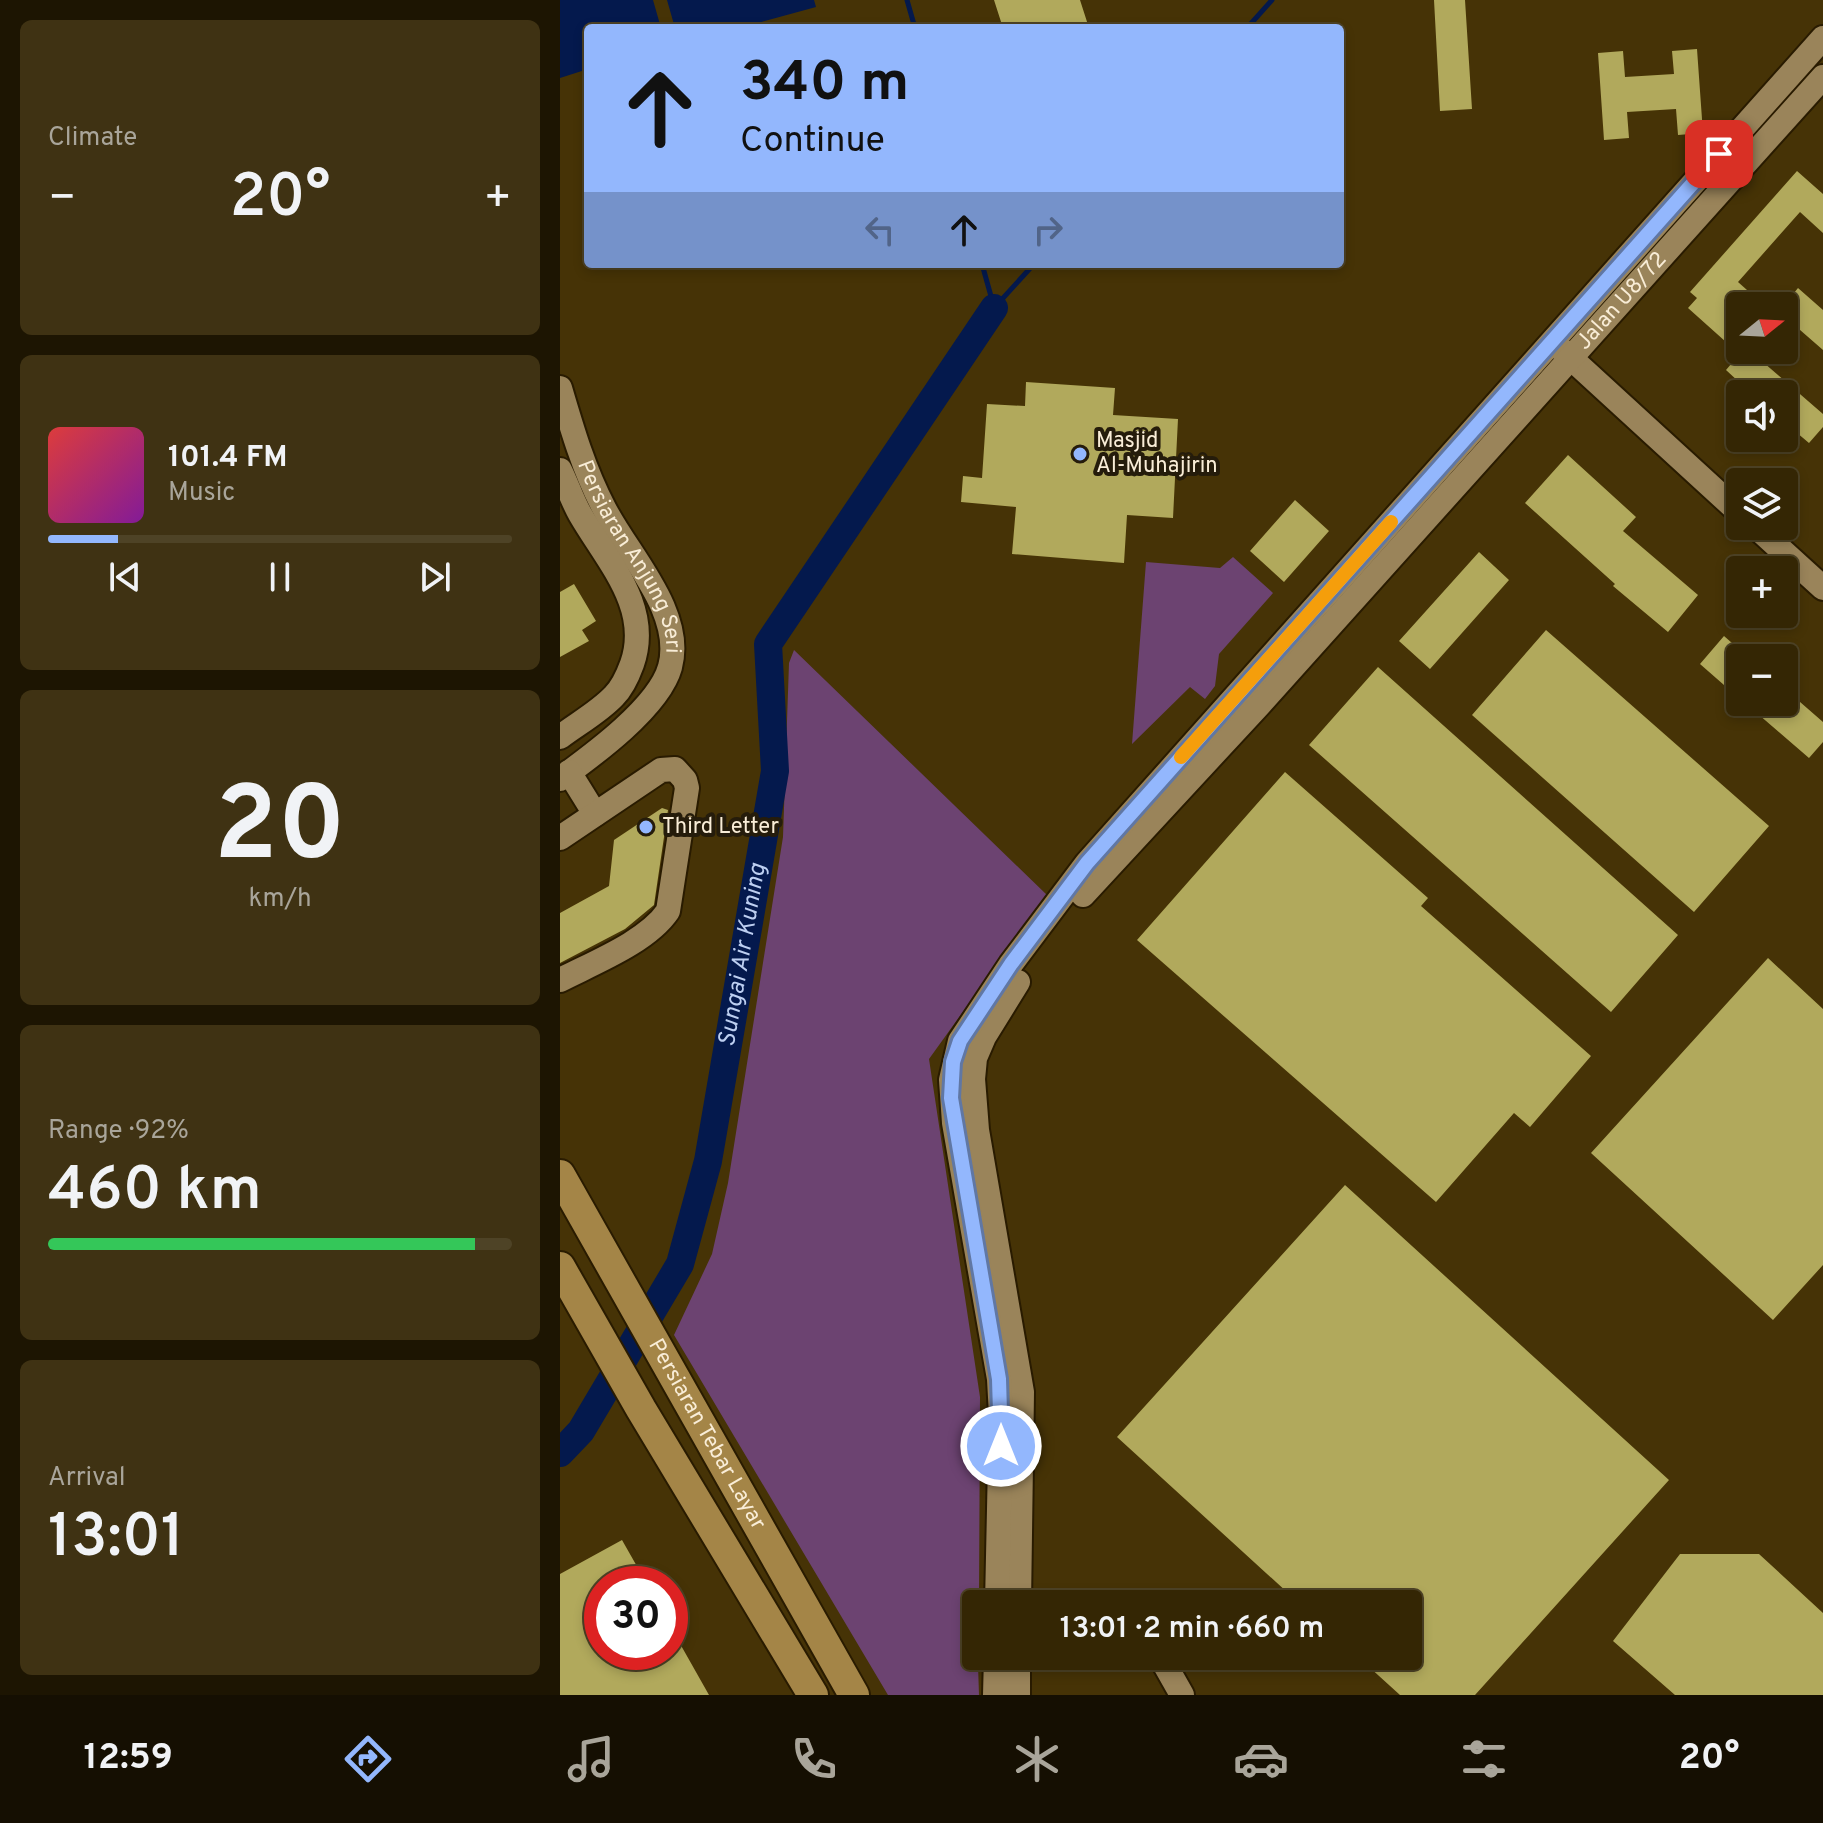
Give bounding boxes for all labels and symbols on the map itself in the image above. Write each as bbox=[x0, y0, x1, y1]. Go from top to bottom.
pin bbox=[1685, 120, 1753, 188]
street label: Jalan U8/72 bbox=[1571, 246, 1673, 356]
north arrow bbox=[1726, 292, 1798, 364]
place label: Masjid Al-Muhajirin bbox=[1096, 428, 1218, 480]
marker: Masjid Al-Muhajirin bbox=[1071, 445, 1089, 463]
street label: Persiaran Anjung Seri bbox=[571, 456, 686, 654]
place label: Third Letter bbox=[662, 814, 779, 841]
marker: Third Letter bbox=[637, 818, 655, 836]
water label: Sungai Air Kuning bbox=[713, 860, 774, 1049]
street label: Persiaran Tebar Layar bbox=[642, 1334, 772, 1535]
position arrow bbox=[959, 1404, 1043, 1488]
speed limit sign: 30 bbox=[584, 1566, 688, 1670]

